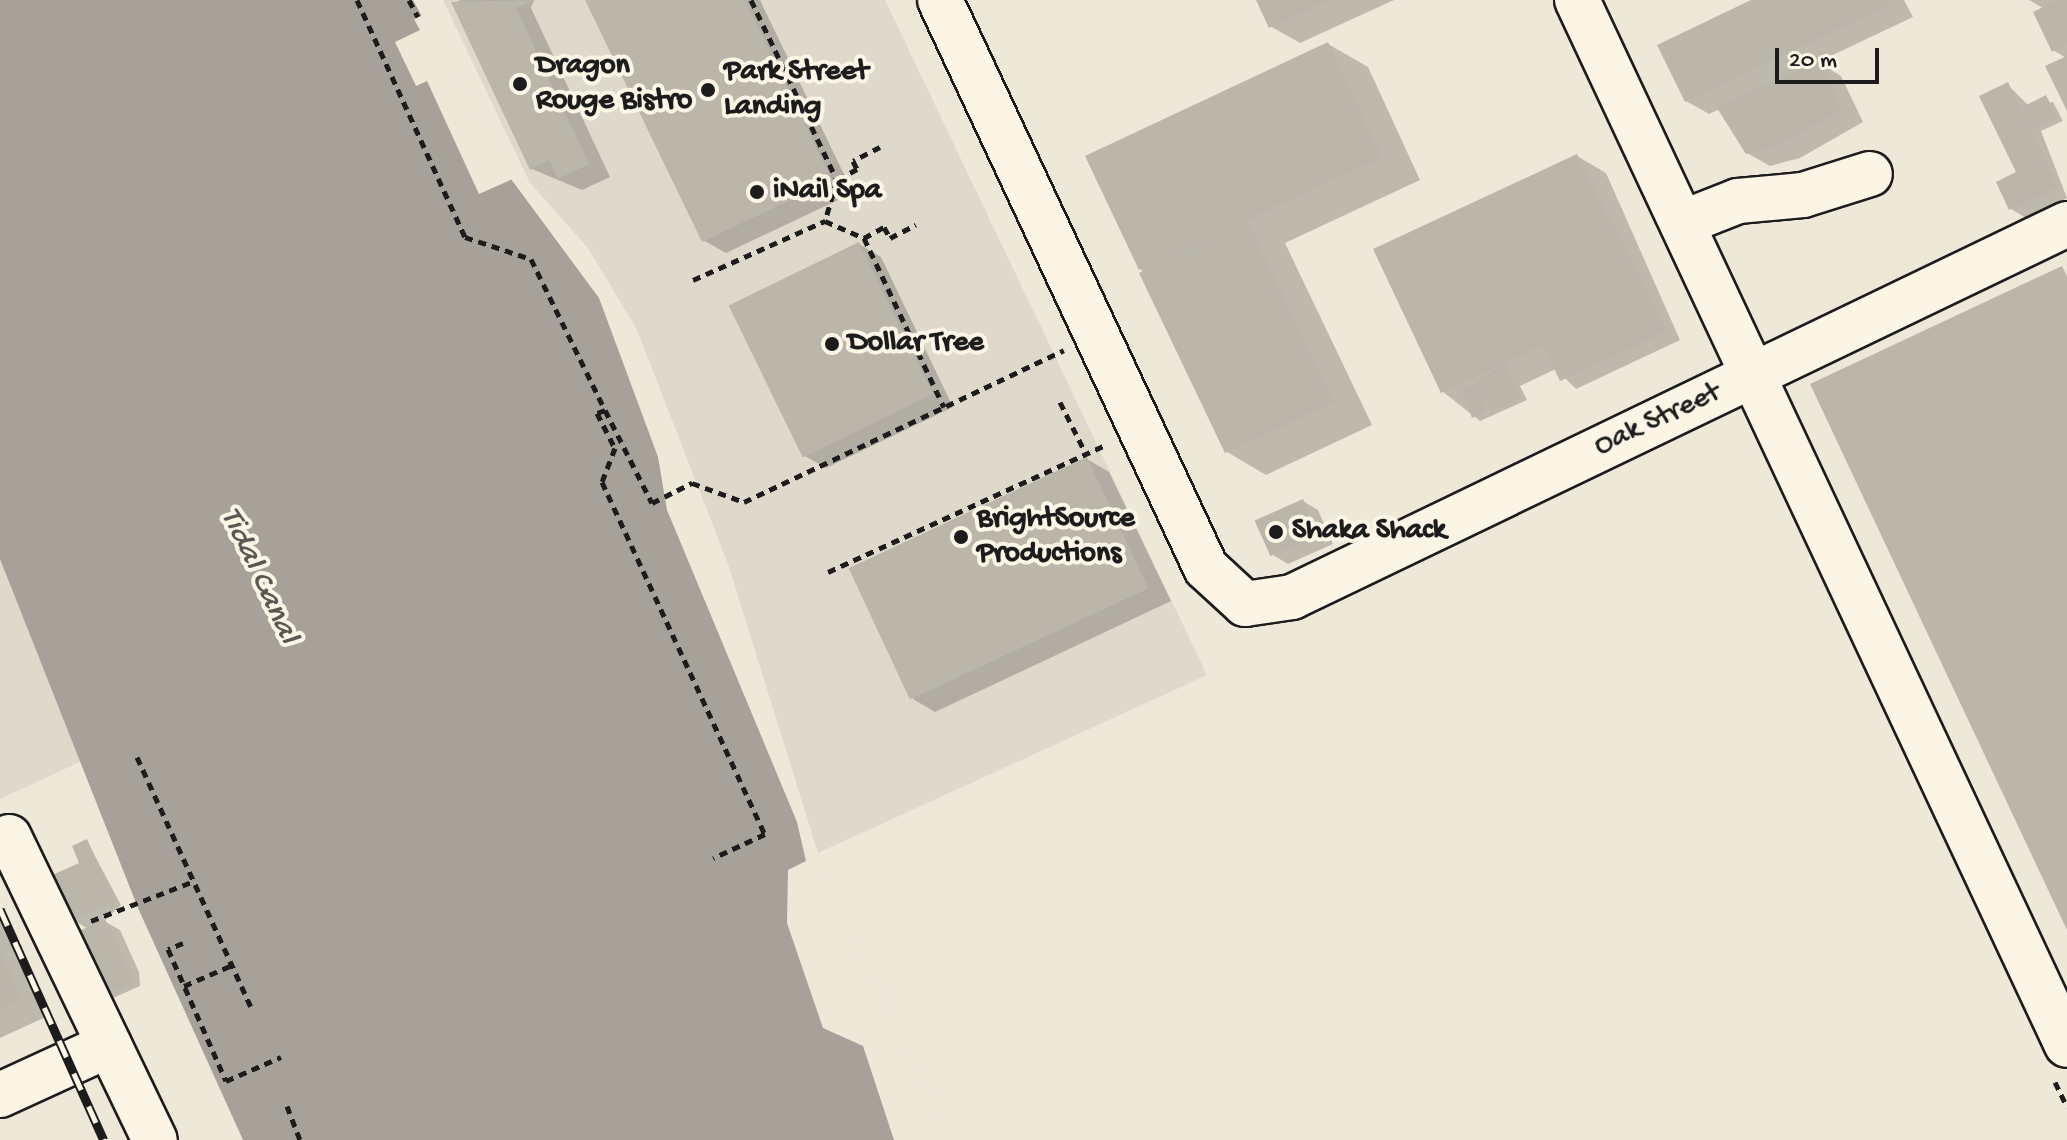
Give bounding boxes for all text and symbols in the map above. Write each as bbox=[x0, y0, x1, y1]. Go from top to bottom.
scale bar bbox=[1779, 32, 1883, 82]
text: 20 m bbox=[1789, 47, 1837, 76]
place label: Dragon Rouge Bistro bbox=[536, 49, 692, 120]
place label: Park Street Landing bbox=[724, 55, 868, 126]
marker: Dragon Rouge Bistro bbox=[511, 75, 529, 93]
marker: Park Street Landing bbox=[699, 81, 717, 99]
place label: iNail Spa bbox=[773, 174, 881, 210]
marker: iNail Spa bbox=[748, 183, 766, 201]
place label: Dollar Tree bbox=[848, 326, 984, 362]
marker: Dollar Tree bbox=[823, 335, 841, 353]
street label: Oak Street bbox=[1589, 376, 1727, 466]
water label: Tidal Canal bbox=[210, 502, 306, 650]
place label: BrightSource Productions bbox=[977, 502, 1135, 572]
place label: Shaka Shack bbox=[1292, 514, 1446, 550]
marker: Shaka Shack bbox=[1267, 523, 1285, 541]
marker: BrightSource Productions bbox=[952, 528, 970, 546]

